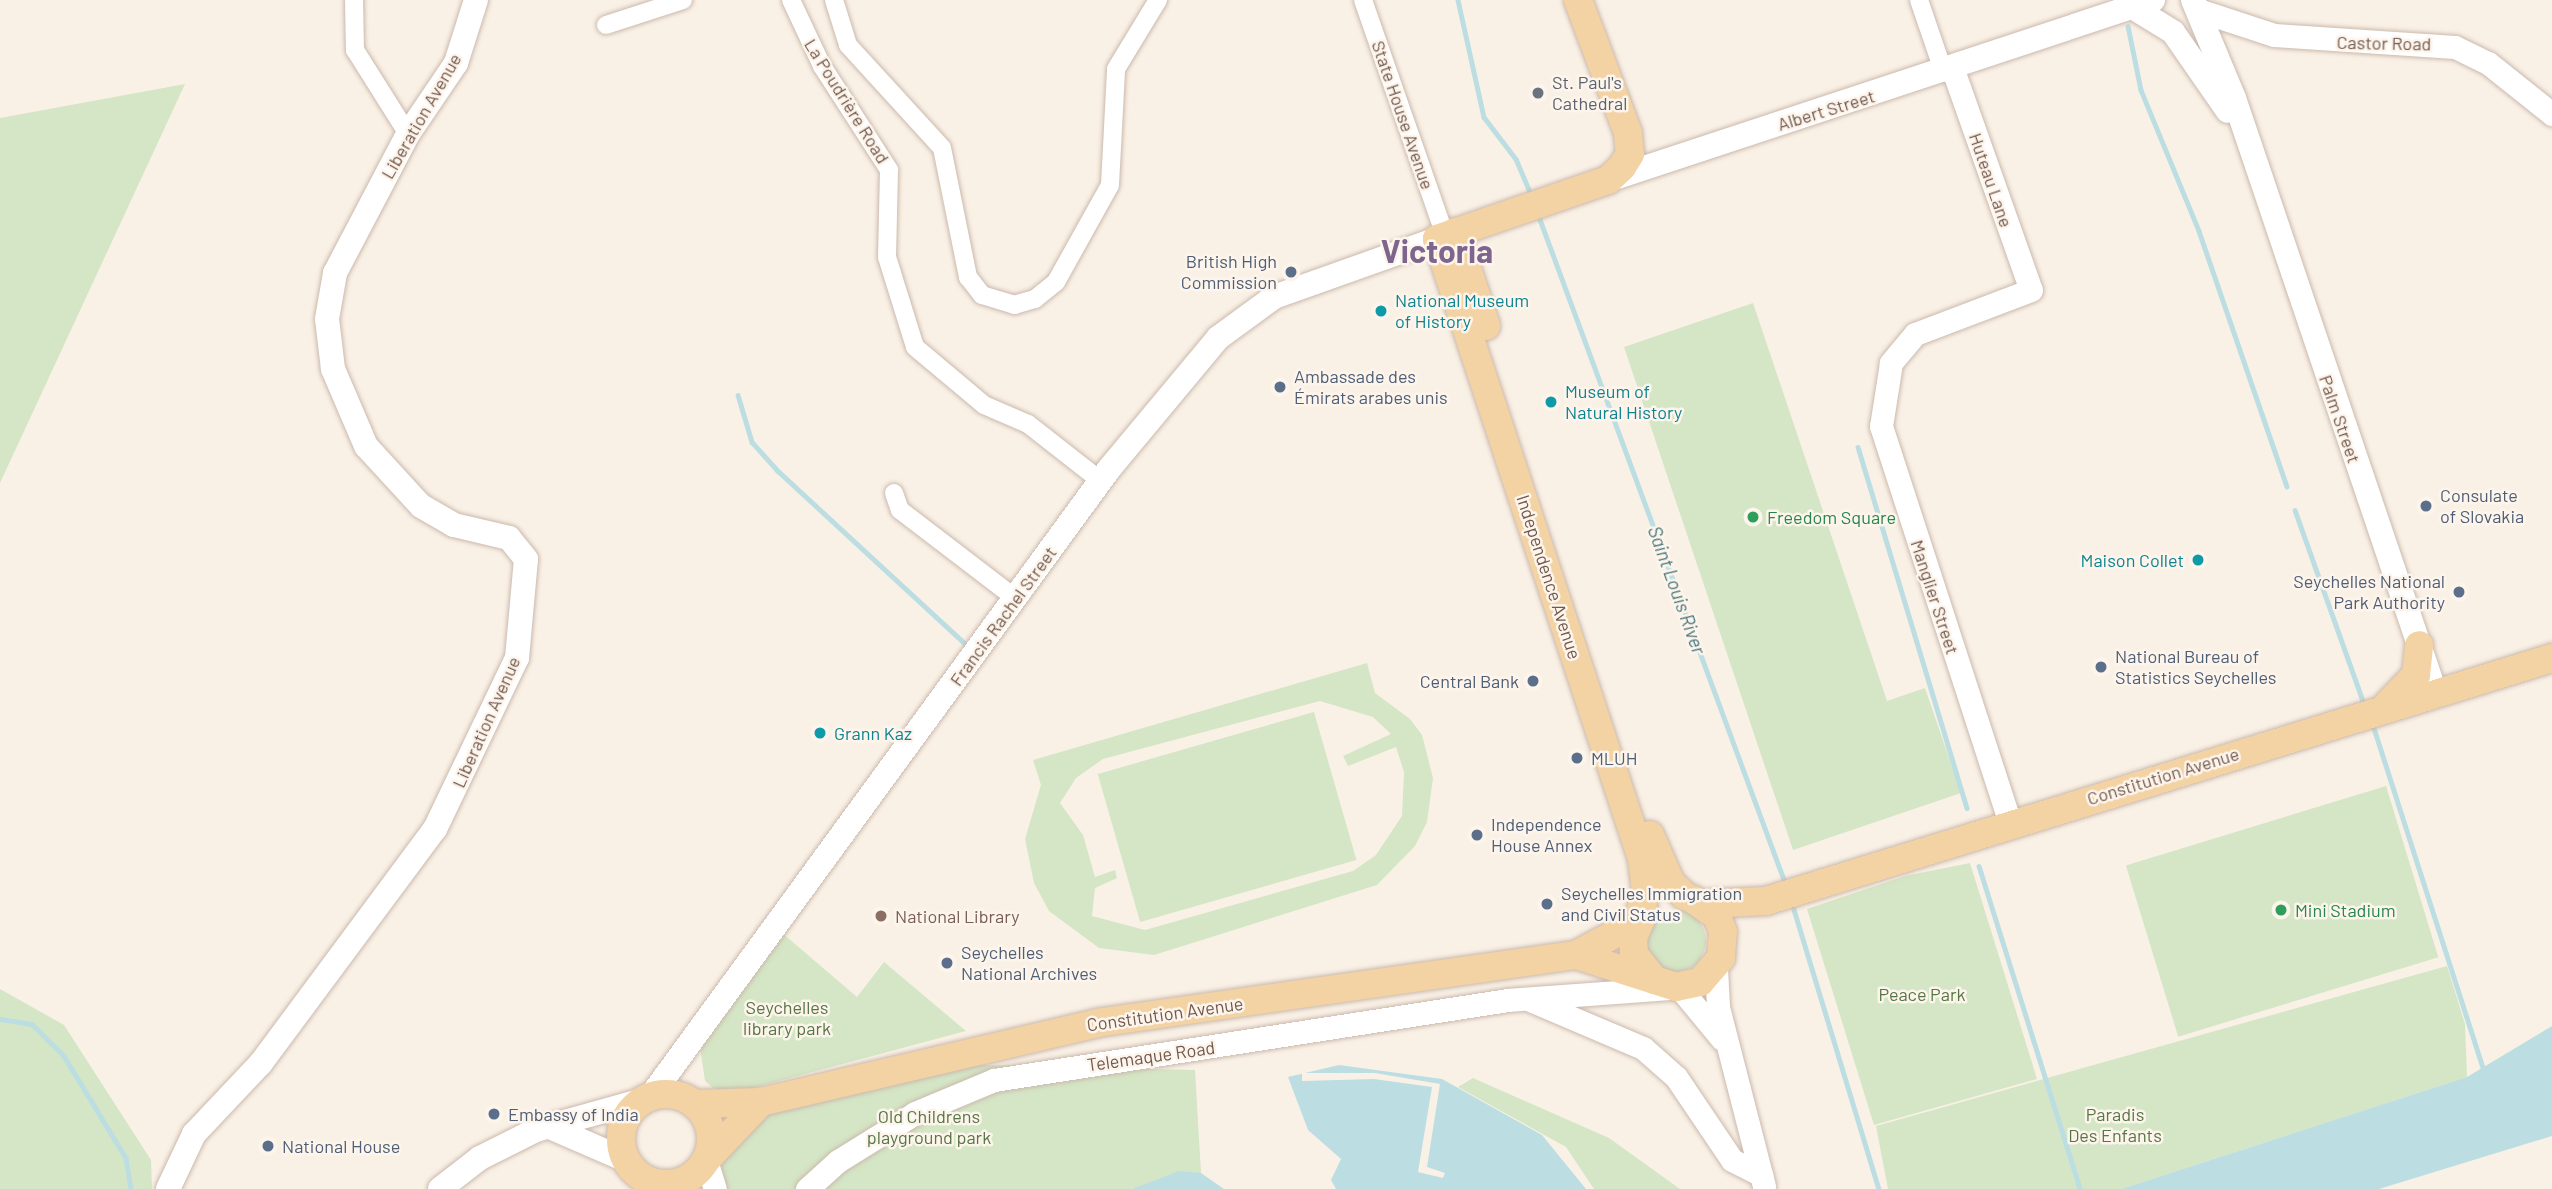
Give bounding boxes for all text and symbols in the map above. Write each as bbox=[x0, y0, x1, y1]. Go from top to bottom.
street label: Castor Road bbox=[2336, 31, 2432, 55]
street label: La Poudrière Road bbox=[800, 35, 894, 167]
street label: State House Avenue bbox=[1367, 38, 1439, 192]
street label: Liberation Avenue bbox=[376, 49, 466, 183]
place label: St. Paul's Cathedral bbox=[1552, 72, 1627, 114]
marker: St. Paul's Cathedral bbox=[1530, 85, 1546, 101]
street label: Albert Street bbox=[1775, 85, 1877, 135]
street label: Huteau Lane bbox=[1965, 130, 2017, 230]
district label: Victoria bbox=[1381, 231, 1493, 269]
place label: British High Commission bbox=[1181, 251, 1277, 294]
marker: British High Commission bbox=[1283, 264, 1299, 280]
place label: National Museum of History bbox=[1395, 290, 1529, 332]
marker: National Museum of History bbox=[1373, 303, 1389, 319]
place label: Ambassade des Émirats arabes unis bbox=[1294, 366, 1448, 408]
street label: Palm Street bbox=[2315, 372, 2365, 466]
marker: Ambassade des Émirats arabes unis bbox=[1272, 379, 1288, 395]
place label: Museum of Natural History bbox=[1565, 381, 1682, 424]
marker: Museum of Natural History bbox=[1543, 394, 1559, 410]
place label: Consulate of Slovakia bbox=[2440, 485, 2524, 528]
street label: Independence Avenue bbox=[1512, 492, 1586, 662]
marker: Consulate of Slovakia bbox=[2418, 498, 2434, 514]
place label: Freedom Square bbox=[1767, 506, 1896, 528]
marker: Freedom Square bbox=[1745, 509, 1761, 525]
water label: Saint Louis River bbox=[1643, 523, 1711, 657]
street label: Manglier Street bbox=[1906, 537, 1964, 657]
street label: Francis Rachel Street bbox=[945, 542, 1061, 690]
place label: Maison Collet bbox=[2081, 549, 2184, 571]
marker: Maison Collet bbox=[2190, 552, 2206, 568]
place label: Seychelles National Park Authority bbox=[2293, 571, 2445, 614]
marker: Seychelles National Park Authority bbox=[2451, 584, 2467, 600]
place label: National Bureau of Statistics Seychelles bbox=[2115, 646, 2276, 688]
street label: Liberation Avenue bbox=[447, 653, 525, 791]
marker: National Bureau of Statistics Seychelles bbox=[2093, 659, 2109, 675]
place label: Central Bank bbox=[1420, 670, 1519, 692]
marker: Central Bank bbox=[1525, 673, 1541, 689]
place label: Grann Kaz bbox=[834, 722, 912, 744]
marker: Grann Kaz bbox=[812, 725, 828, 741]
street label: Constitution Avenue bbox=[2084, 743, 2242, 809]
place label: MLUH bbox=[1591, 747, 1638, 769]
marker: MLUH bbox=[1569, 750, 1585, 766]
place label: Independence House Annex bbox=[1491, 814, 1602, 856]
marker: Independence House Annex bbox=[1469, 827, 1485, 843]
place label: Seychelles Immigration and Civil Status bbox=[1561, 883, 1742, 926]
marker: Seychelles Immigration and Civil Status bbox=[1539, 896, 1555, 912]
place label: Mini Stadium bbox=[2295, 899, 2396, 921]
marker: Mini Stadium bbox=[2273, 902, 2289, 918]
place label: National Library bbox=[895, 905, 1020, 927]
marker: National Library bbox=[873, 908, 889, 924]
place label: Seychelles National Archives bbox=[961, 942, 1097, 984]
marker: Seychelles National Archives bbox=[939, 955, 955, 971]
park label: Peace Park bbox=[1879, 983, 1965, 1005]
street label: Constitution Avenue bbox=[1085, 992, 1245, 1036]
park label: Seychelles library park bbox=[743, 997, 831, 1040]
street label: Telemaque Road bbox=[1086, 1036, 1216, 1076]
place label: Embassy of India bbox=[508, 1103, 639, 1125]
park label: Paradis Des Enfants bbox=[2068, 1104, 2162, 1146]
marker: Embassy of India bbox=[486, 1106, 502, 1122]
park label: Old Childrens playground park bbox=[867, 1106, 991, 1148]
place label: National House bbox=[282, 1135, 400, 1157]
marker: National House bbox=[260, 1138, 276, 1154]

